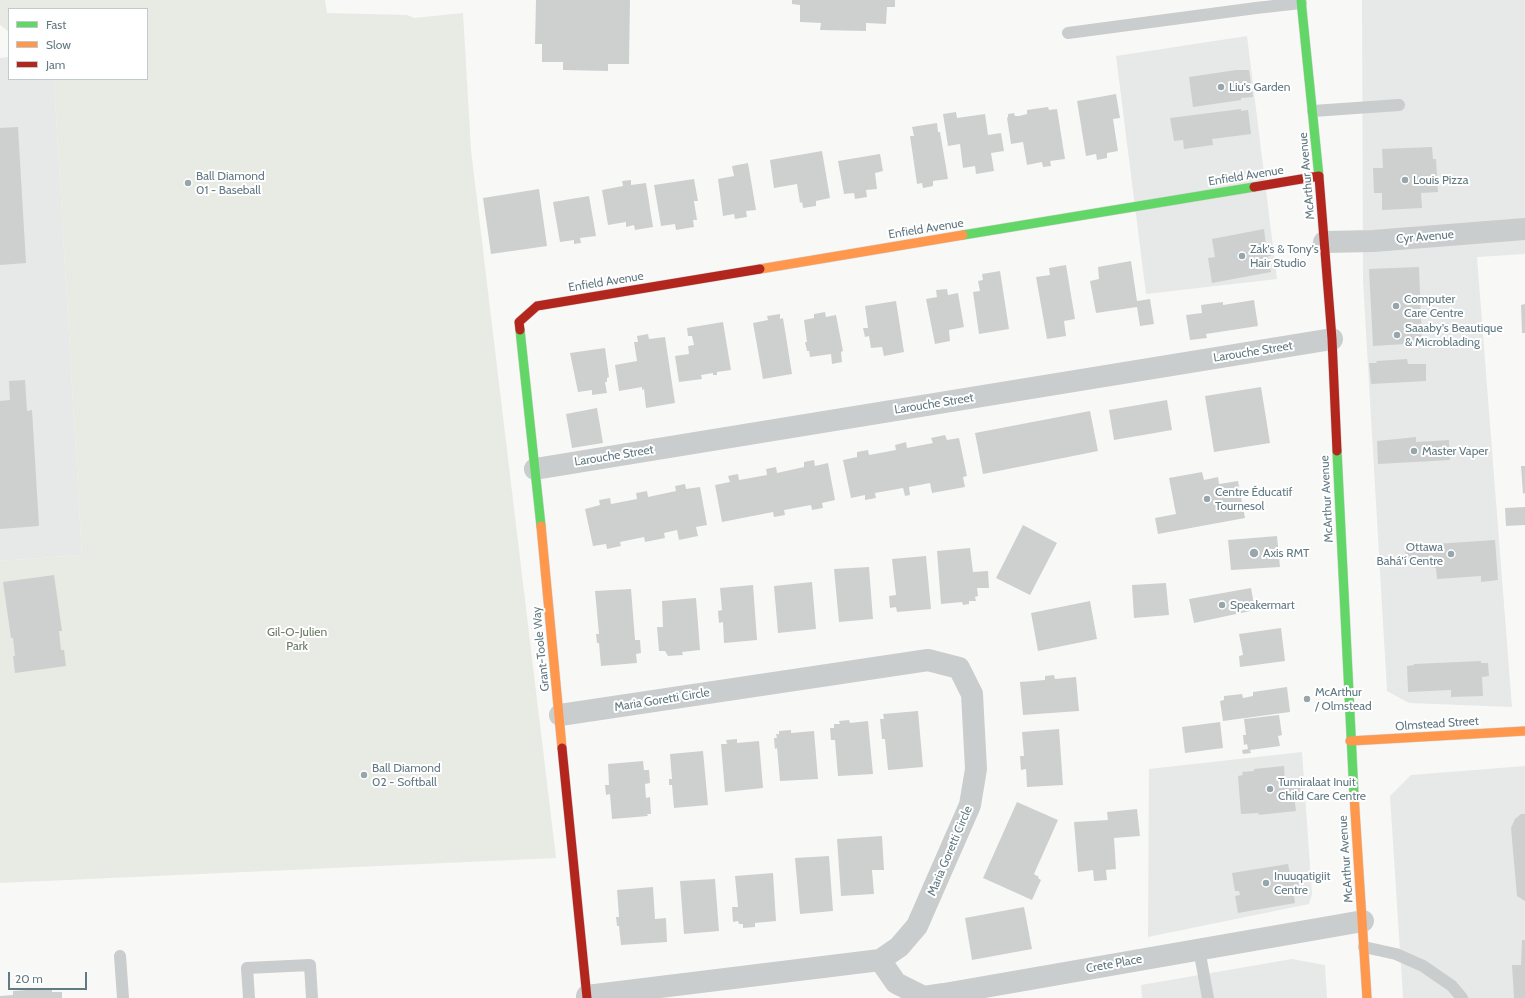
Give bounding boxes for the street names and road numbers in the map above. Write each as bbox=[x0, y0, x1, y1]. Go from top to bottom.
street label: McArthur Avenue bbox=[1296, 132, 1318, 220]
street label: Enfield Avenue bbox=[1207, 163, 1285, 189]
street label: Enfield Avenue bbox=[887, 216, 965, 242]
street label: Cyr Avenue bbox=[1396, 227, 1454, 247]
street label: Enfield Avenue bbox=[567, 269, 645, 295]
street label: Larouche Street bbox=[1212, 339, 1294, 365]
street label: Larouche Street bbox=[893, 391, 975, 417]
street label: Larouche Street bbox=[573, 443, 655, 469]
street label: McArthur Avenue bbox=[1318, 455, 1336, 543]
street label: Grant-Toole Way bbox=[529, 606, 553, 692]
street label: Maria Goretti Circle bbox=[613, 685, 711, 715]
street label: Olmstead Street bbox=[1395, 714, 1479, 734]
street label: Maria Goretti Circle bbox=[925, 804, 975, 898]
street label: McArthur Avenue bbox=[1336, 815, 1356, 903]
street label: Crete Place bbox=[1085, 952, 1143, 976]

